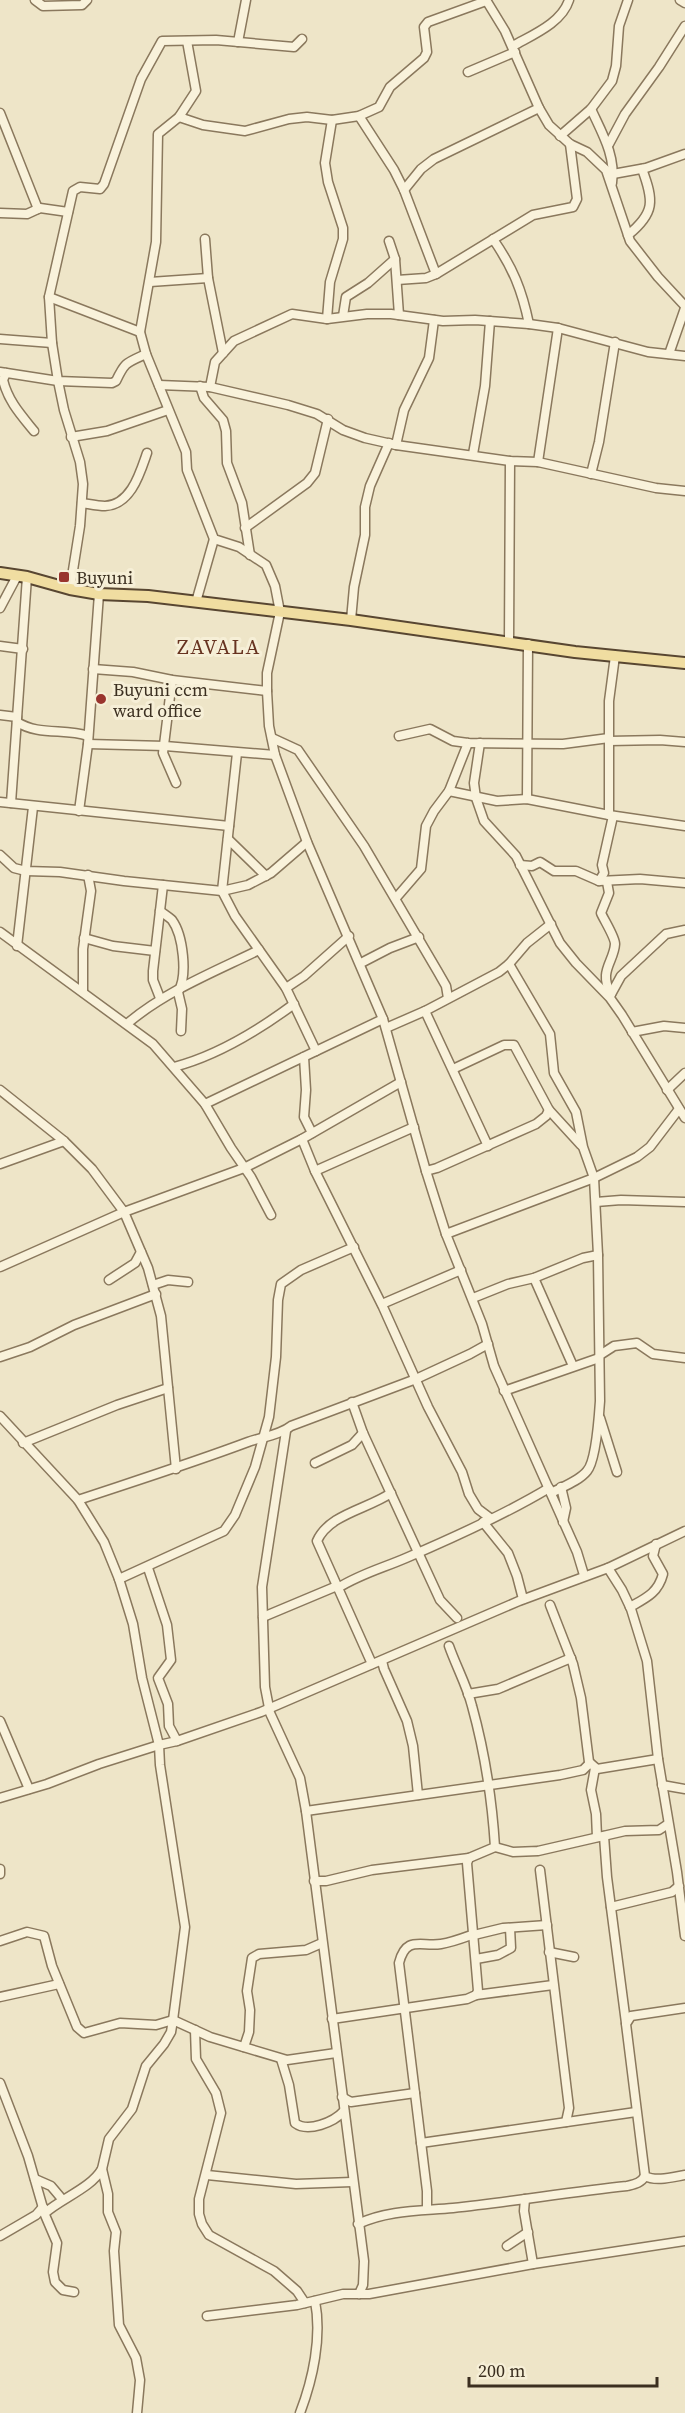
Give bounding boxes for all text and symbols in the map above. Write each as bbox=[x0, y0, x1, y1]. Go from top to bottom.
place label: Buyuni bbox=[76, 565, 133, 590]
marker: Buyuni bbox=[57, 570, 71, 584]
district label: ZAVALA bbox=[177, 632, 261, 661]
place label: Buyuni ccm ward office bbox=[113, 677, 208, 723]
marker: Buyuni ccm ward office bbox=[94, 692, 108, 706]
scale bar bbox=[469, 2350, 656, 2388]
text: 200 m bbox=[478, 2358, 525, 2383]

